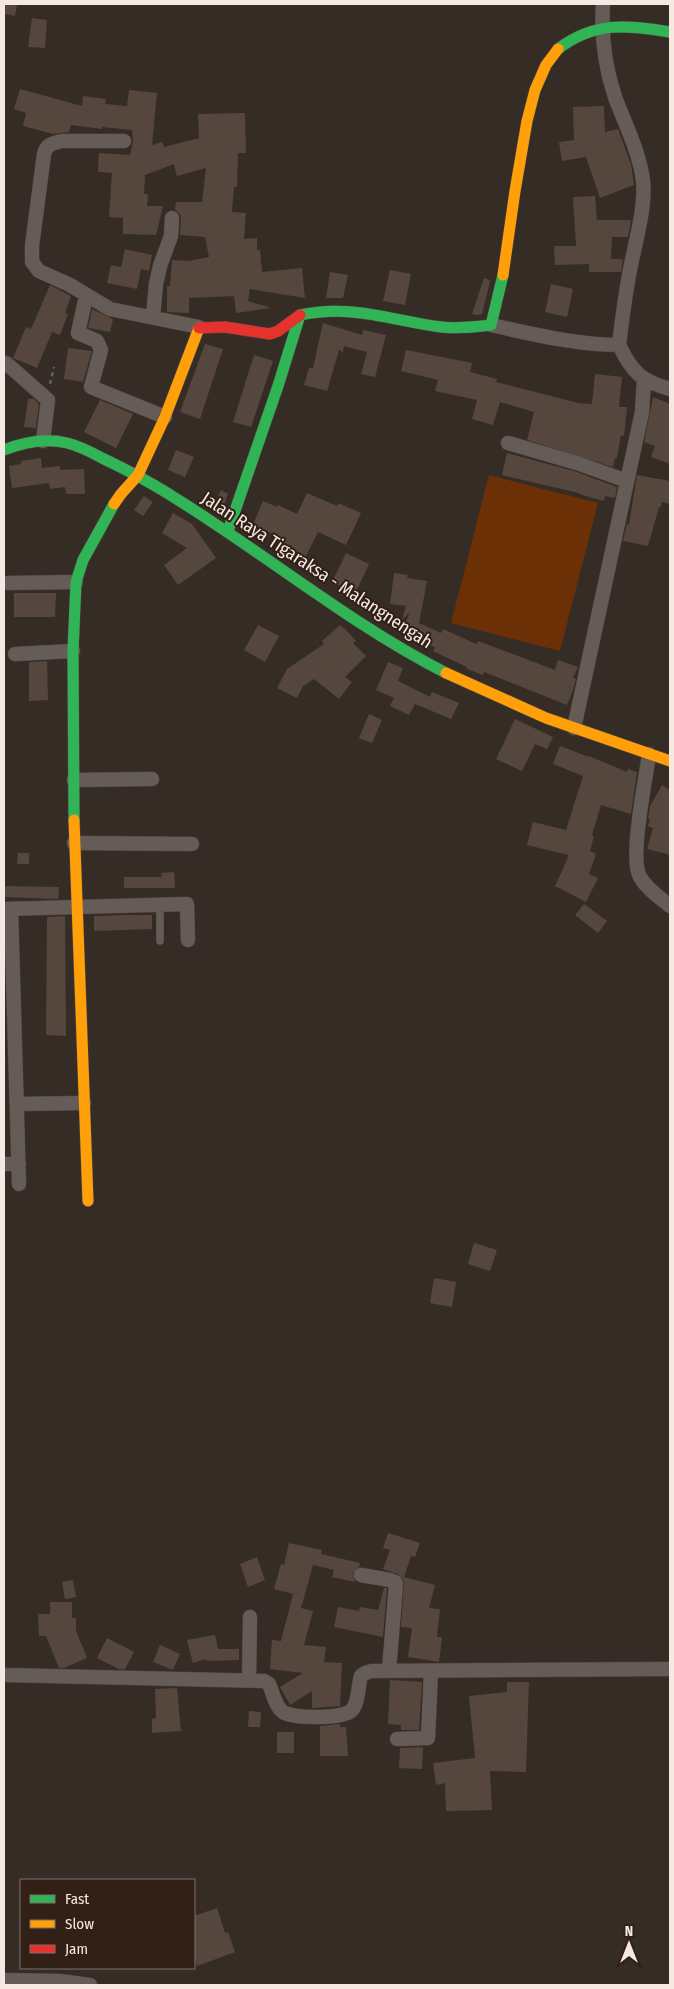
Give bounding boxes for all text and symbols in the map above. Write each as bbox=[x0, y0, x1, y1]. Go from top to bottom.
street label: Jalan Raya Tigaraksa - Malangnengah bbox=[197, 487, 437, 653]
legend bbox=[20, 1879, 195, 1969]
text: Fast bbox=[65, 1890, 89, 1908]
text: Slow bbox=[65, 1915, 94, 1933]
north arrow bbox=[604, 1919, 654, 1969]
text: N bbox=[625, 1923, 633, 1940]
text: Jam bbox=[65, 1940, 88, 1958]

